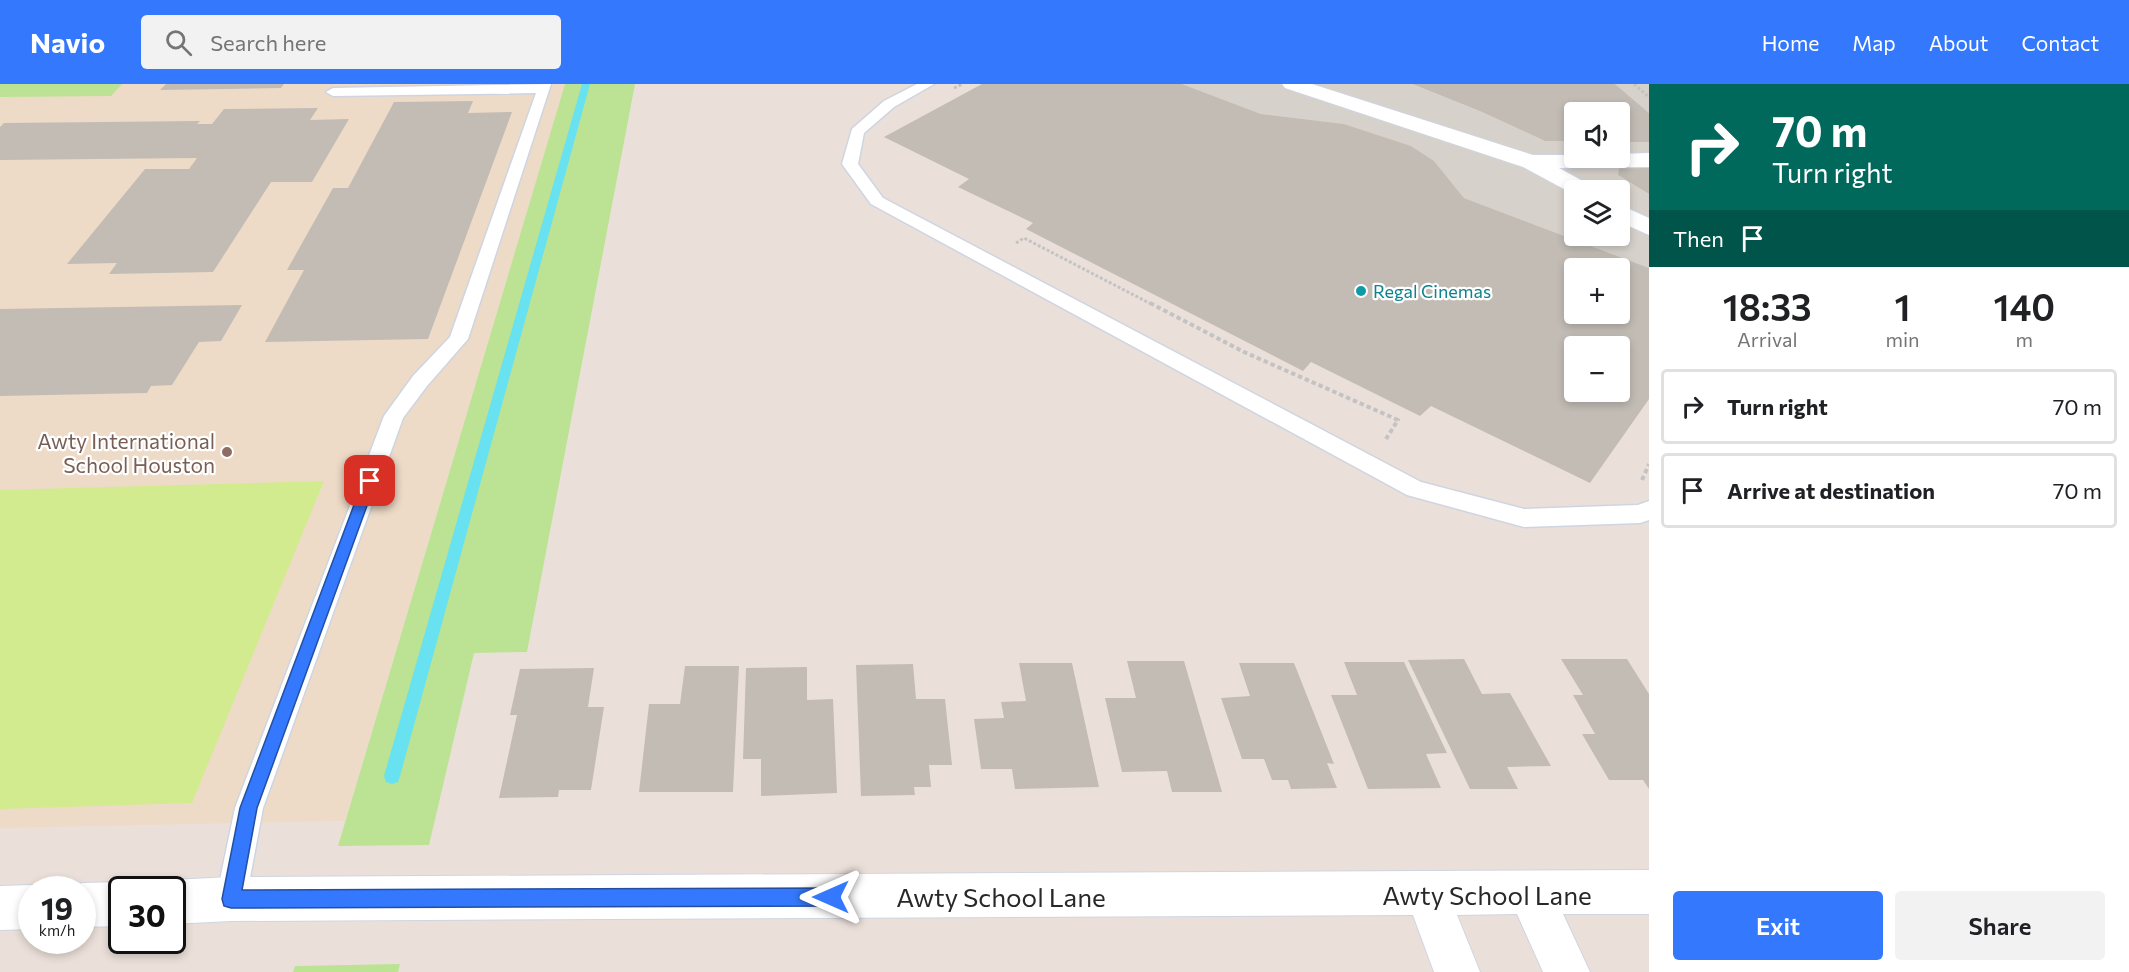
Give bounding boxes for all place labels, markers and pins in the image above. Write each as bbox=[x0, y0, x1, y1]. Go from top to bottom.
place label: Regal Cinemas bbox=[1373, 280, 1491, 302]
marker: Regal Cinemas bbox=[1354, 284, 1368, 298]
place label: Awty International School Houston bbox=[37, 428, 215, 477]
marker: Awty International School Houston bbox=[220, 445, 234, 459]
pin bbox=[344, 455, 395, 506]

